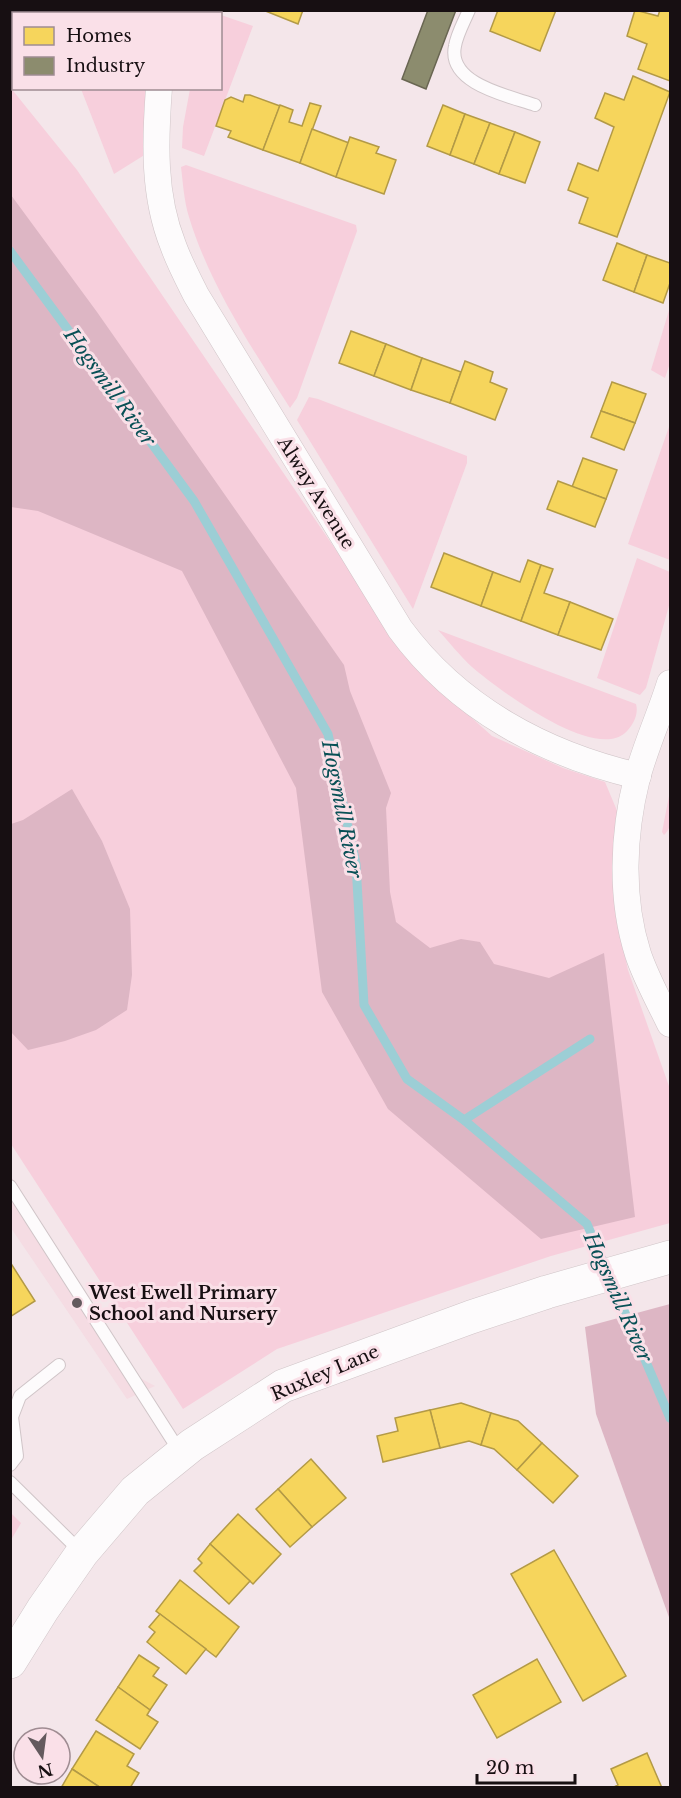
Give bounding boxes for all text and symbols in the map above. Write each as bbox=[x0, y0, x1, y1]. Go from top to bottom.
legend bbox=[12, 12, 222, 90]
text: Homes bbox=[66, 25, 132, 47]
text: Industry bbox=[66, 55, 146, 77]
water label: Hogsmill River bbox=[59, 323, 161, 451]
street label: Alway Avenue bbox=[272, 432, 359, 553]
water label: Hogsmill River bbox=[317, 737, 367, 881]
water label: Hogsmill River bbox=[578, 1227, 658, 1366]
place label: West Ewell Primary School and Nursery bbox=[88, 1282, 278, 1325]
marker: West Ewell Primary School and Nursery bbox=[70, 1296, 84, 1310]
street label: Ruxley Lane bbox=[268, 1340, 382, 1406]
north arrow bbox=[12, 1726, 72, 1786]
scale bar bbox=[477, 1747, 574, 1785]
text: 20 m bbox=[486, 1757, 534, 1779]
text: N bbox=[36, 1759, 55, 1782]

